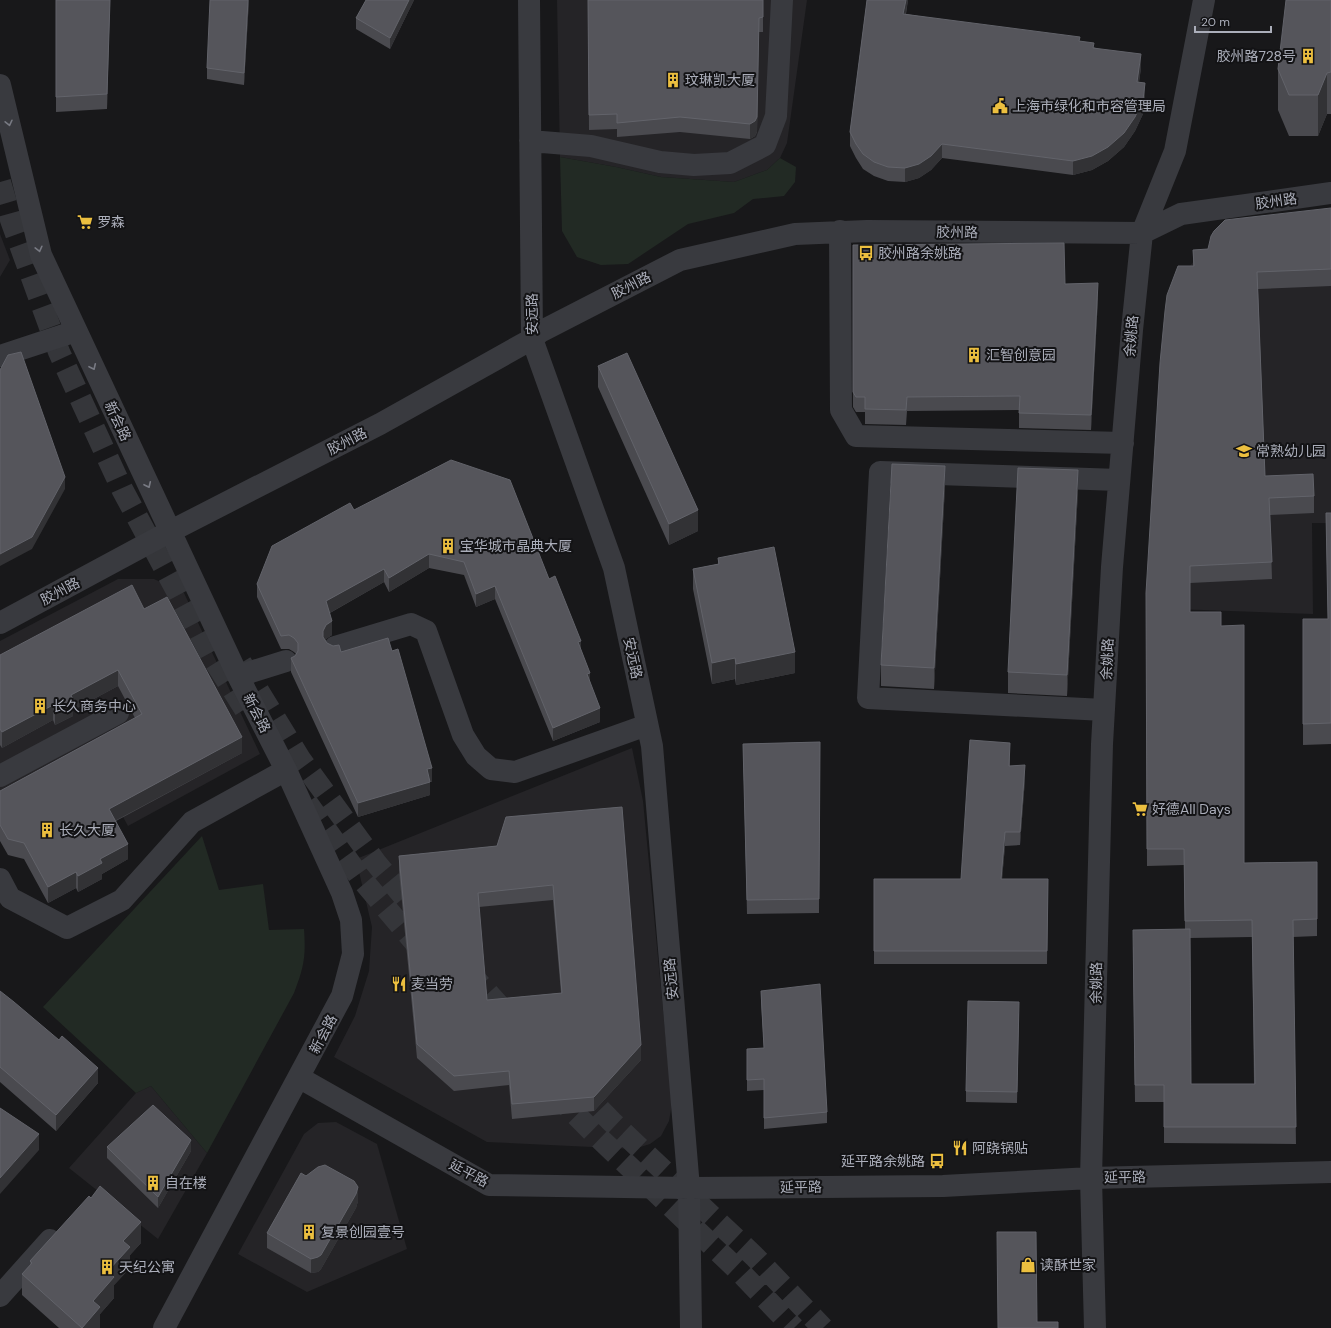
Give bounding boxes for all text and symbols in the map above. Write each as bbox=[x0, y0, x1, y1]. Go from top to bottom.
scale bar bbox=[1195, 8, 1271, 34]
text: 20 m bbox=[1201, 14, 1230, 30]
place label: 胶州路728号 bbox=[1217, 47, 1296, 65]
building icon: 胶州路728号 bbox=[1299, 47, 1317, 65]
building icon: 玟琳凯大厦 bbox=[664, 71, 682, 89]
place label: 玟琳凯大厦 bbox=[685, 71, 755, 89]
public building icon: 上海市绿化和市容管理局 bbox=[991, 97, 1009, 115]
place label: 上海市绿化和市容管理局 bbox=[1012, 97, 1166, 115]
one-way arrow bbox=[4, 119, 13, 126]
street label: 胶州路 bbox=[1254, 189, 1298, 213]
supermarket icon: 罗森 bbox=[76, 213, 94, 231]
place label: 罗森 bbox=[97, 213, 125, 231]
street label: 胶州路 bbox=[936, 223, 978, 241]
bus stop icon: 胶州路余姚路 bbox=[857, 244, 875, 262]
place label: 胶州路余姚路 bbox=[878, 244, 962, 262]
one-way arrow bbox=[34, 245, 43, 252]
street label: 胶州路 bbox=[608, 267, 654, 303]
street label: 安远路 bbox=[523, 293, 541, 335]
street label: 余姚路 bbox=[1120, 314, 1142, 358]
building icon: 汇智创意园 bbox=[965, 346, 983, 364]
place label: 汇智创意园 bbox=[986, 346, 1056, 364]
one-way arrow bbox=[88, 363, 96, 371]
street label: 新会路 bbox=[101, 398, 135, 444]
street label: 胶州路 bbox=[324, 423, 370, 459]
school or university icon: 常熟幼儿园 bbox=[1235, 442, 1253, 460]
place label: 常熟幼儿园 bbox=[1256, 442, 1326, 460]
one-way arrow bbox=[143, 481, 151, 489]
building icon: 宝华城市晶典大厦 bbox=[439, 537, 457, 555]
place label: 宝华城市晶典大厦 bbox=[460, 537, 572, 555]
street label: 胶州路 bbox=[37, 573, 83, 609]
street label: 安远路 bbox=[620, 636, 646, 680]
street label: 余姚路 bbox=[1097, 638, 1117, 680]
street label: 新会路 bbox=[239, 690, 275, 736]
building icon: 长久商务中心 bbox=[31, 697, 49, 715]
place label: 长久商务中心 bbox=[52, 697, 136, 715]
supermarket icon: 好德All Days bbox=[1131, 800, 1149, 818]
place label: 好德All Days bbox=[1152, 800, 1231, 818]
building icon: 长久大厦 bbox=[38, 821, 56, 839]
place label: 长久大厦 bbox=[59, 821, 115, 839]
street label: 安远路 bbox=[660, 957, 682, 1001]
street label: 余姚路 bbox=[1087, 962, 1105, 1004]
restaurant icon: 麦当劳 bbox=[390, 975, 408, 993]
place label: 麦当劳 bbox=[411, 975, 453, 993]
street label: 新会路 bbox=[305, 1011, 341, 1057]
restaurant icon: 阿跷锅贴 bbox=[951, 1139, 969, 1157]
place label: 阿跷锅贴 bbox=[972, 1139, 1028, 1157]
place label: 延平路余姚路 bbox=[841, 1152, 925, 1170]
bus stop icon: 延平路余姚路 bbox=[928, 1152, 946, 1170]
street label: 延平路 bbox=[446, 1155, 492, 1191]
street label: 延平路 bbox=[1104, 1168, 1146, 1186]
building icon: 自在楼 bbox=[144, 1174, 162, 1192]
place label: 自在楼 bbox=[165, 1174, 207, 1192]
street label: 延平路 bbox=[780, 1178, 822, 1196]
building icon: 复景创园壹号 bbox=[300, 1223, 318, 1241]
place label: 复景创园壹号 bbox=[321, 1223, 405, 1241]
shop icon: 读酥世家 bbox=[1019, 1256, 1037, 1274]
place label: 读酥世家 bbox=[1040, 1256, 1096, 1274]
building icon: 天纪公寓 bbox=[98, 1258, 116, 1276]
place label: 天纪公寓 bbox=[119, 1258, 175, 1276]

